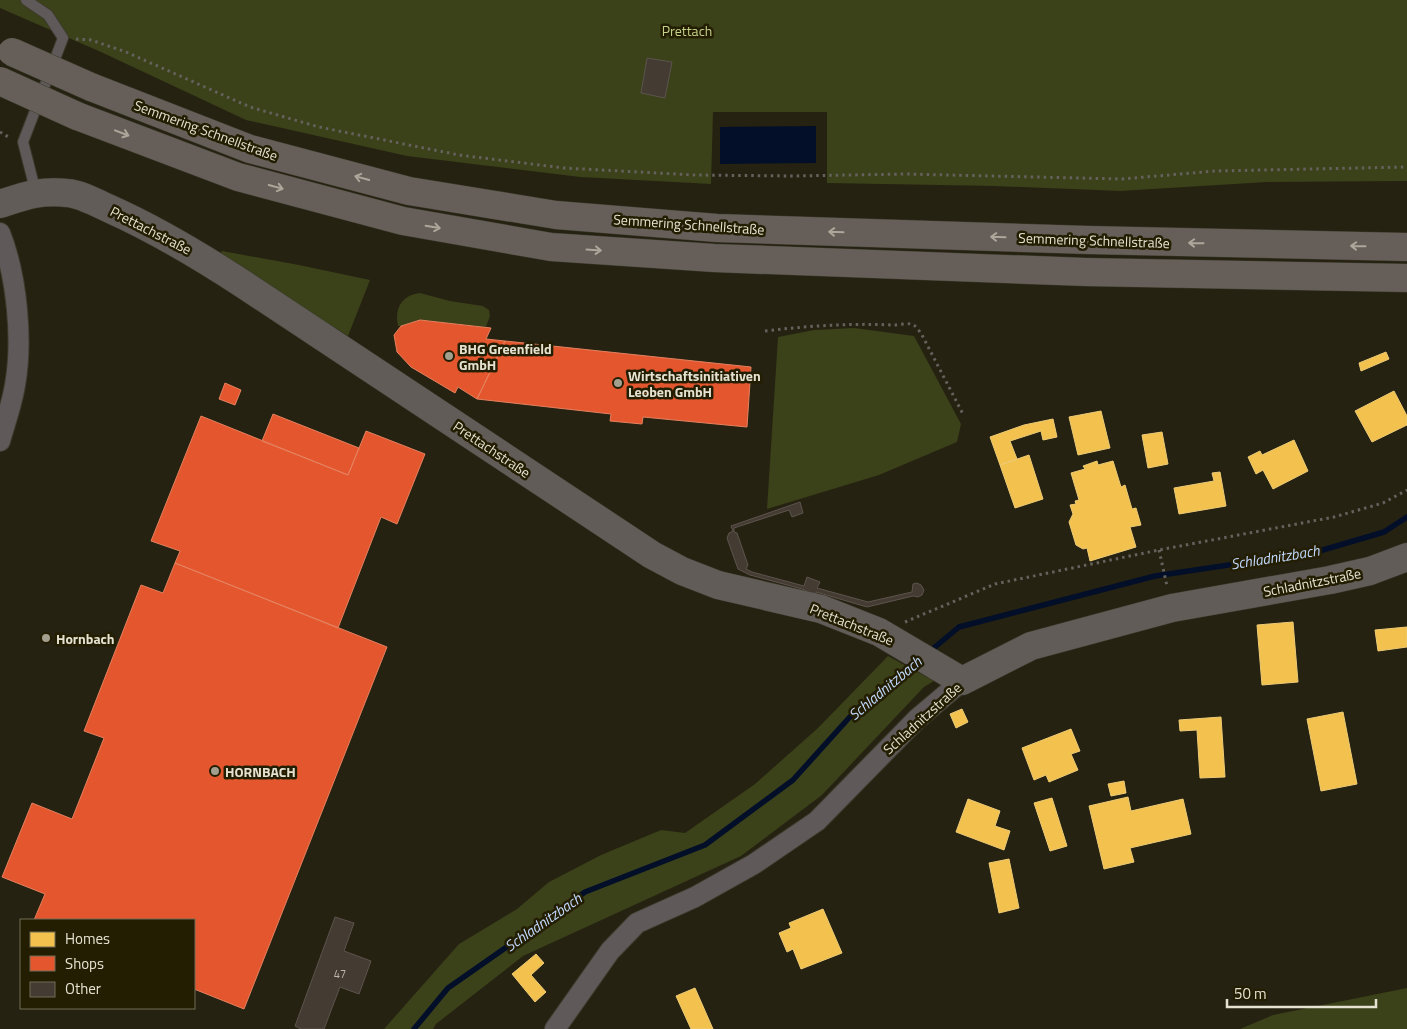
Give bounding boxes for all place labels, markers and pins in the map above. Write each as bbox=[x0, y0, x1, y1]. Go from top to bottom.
place label: BHG Greenfield GmbH bbox=[459, 338, 552, 375]
marker: BHG Greenfield GmbH bbox=[443, 350, 455, 362]
place label: Wirtschaftsinitiativen Leoben GmbH bbox=[628, 365, 761, 402]
marker: Wirtschaftsinitiativen Leoben GmbH bbox=[612, 377, 624, 389]
place label: Hornbach bbox=[56, 628, 115, 649]
marker: Hornbach bbox=[40, 632, 52, 644]
place label: HORNBACH bbox=[225, 761, 296, 782]
marker: HORNBACH bbox=[209, 765, 221, 777]

